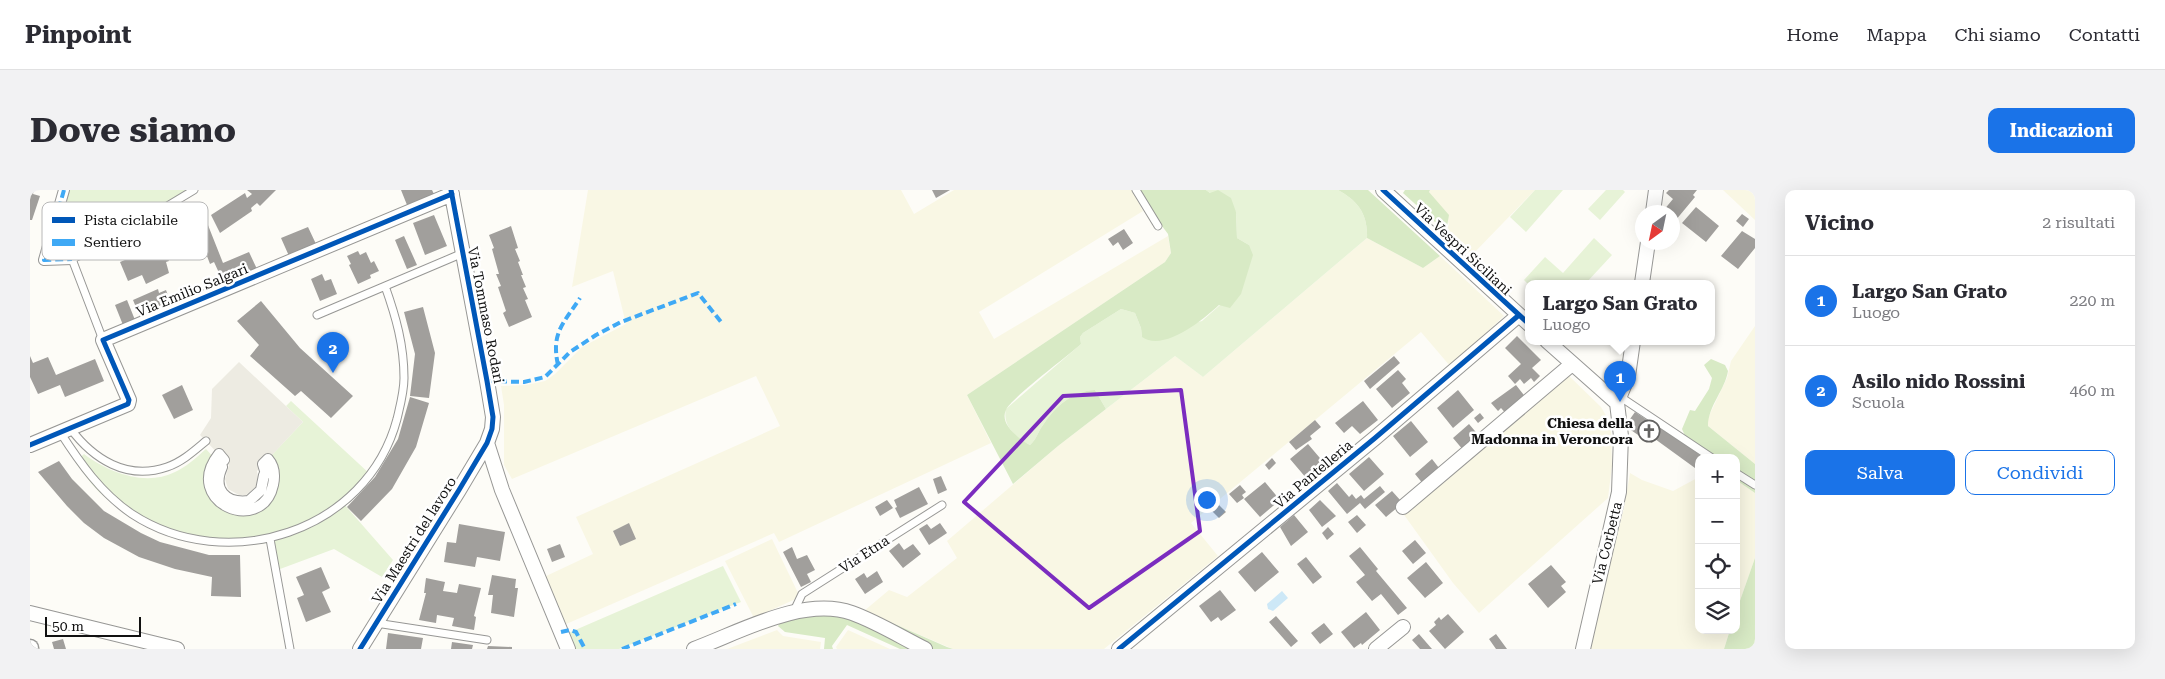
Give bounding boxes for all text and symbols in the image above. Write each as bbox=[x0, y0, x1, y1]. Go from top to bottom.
text: Pinpoint bbox=[25, 21, 131, 49]
text: Home bbox=[1786, 24, 1839, 45]
text: Mappa bbox=[1867, 24, 1926, 45]
text: Chi siamo bbox=[1954, 24, 2041, 45]
text: Contatti bbox=[2069, 24, 2140, 45]
button: Indicazioni bbox=[1988, 108, 2135, 153]
text: Dove siamo bbox=[30, 110, 236, 151]
street label: Via Vespri Siciliani bbox=[1411, 200, 1515, 298]
legend bbox=[42, 202, 208, 260]
north arrow bbox=[1635, 205, 1680, 250]
text: Vicino bbox=[1805, 211, 1874, 235]
text: Pista ciclabile bbox=[84, 212, 178, 228]
text: 2 risultati bbox=[2042, 213, 2115, 232]
text: Sentiero bbox=[84, 234, 141, 250]
street label: Via Tommaso Rodari bbox=[465, 245, 507, 385]
street label: Via Emilio Salgari bbox=[134, 260, 251, 320]
popup bbox=[1525, 280, 1715, 345]
text: Largo San Grato bbox=[1852, 280, 2007, 303]
text: 1 bbox=[1817, 291, 1825, 310]
text: 220 m bbox=[2069, 291, 2115, 310]
text: Largo San Grato bbox=[1542, 292, 1698, 315]
text: Luogo bbox=[1852, 303, 1900, 322]
text: Luogo bbox=[1542, 315, 1591, 334]
pin: 2 bbox=[317, 332, 349, 373]
pin: 1 bbox=[1604, 361, 1636, 402]
text: Asilo nido Rossini bbox=[1852, 370, 2025, 393]
text: 2 bbox=[1817, 381, 1825, 400]
text: 460 m bbox=[2069, 381, 2115, 400]
text: Scuola bbox=[1852, 393, 1905, 412]
place label: Chiesa della Madonna in Veroncora bbox=[1471, 415, 1634, 447]
church icon: Chiesa della Madonna in Veroncora bbox=[1637, 419, 1661, 443]
street label: Via Pantelleria bbox=[1271, 436, 1356, 511]
button: Salva bbox=[1805, 450, 1955, 495]
button: Condividi bbox=[1965, 450, 2115, 495]
map controls bbox=[1695, 454, 1740, 634]
button: + bbox=[1695, 454, 1740, 499]
street label: Via Maestri del lavoro bbox=[369, 474, 459, 606]
your location bbox=[1194, 487, 1220, 513]
button: − bbox=[1695, 499, 1740, 544]
street label: Via Corbetta bbox=[1589, 500, 1625, 586]
street label: Via Etna bbox=[836, 532, 892, 576]
button: locate bbox=[1695, 544, 1740, 589]
button: layers bbox=[1695, 589, 1740, 634]
scale bar bbox=[45, 614, 141, 637]
text: 50 m bbox=[52, 618, 84, 634]

